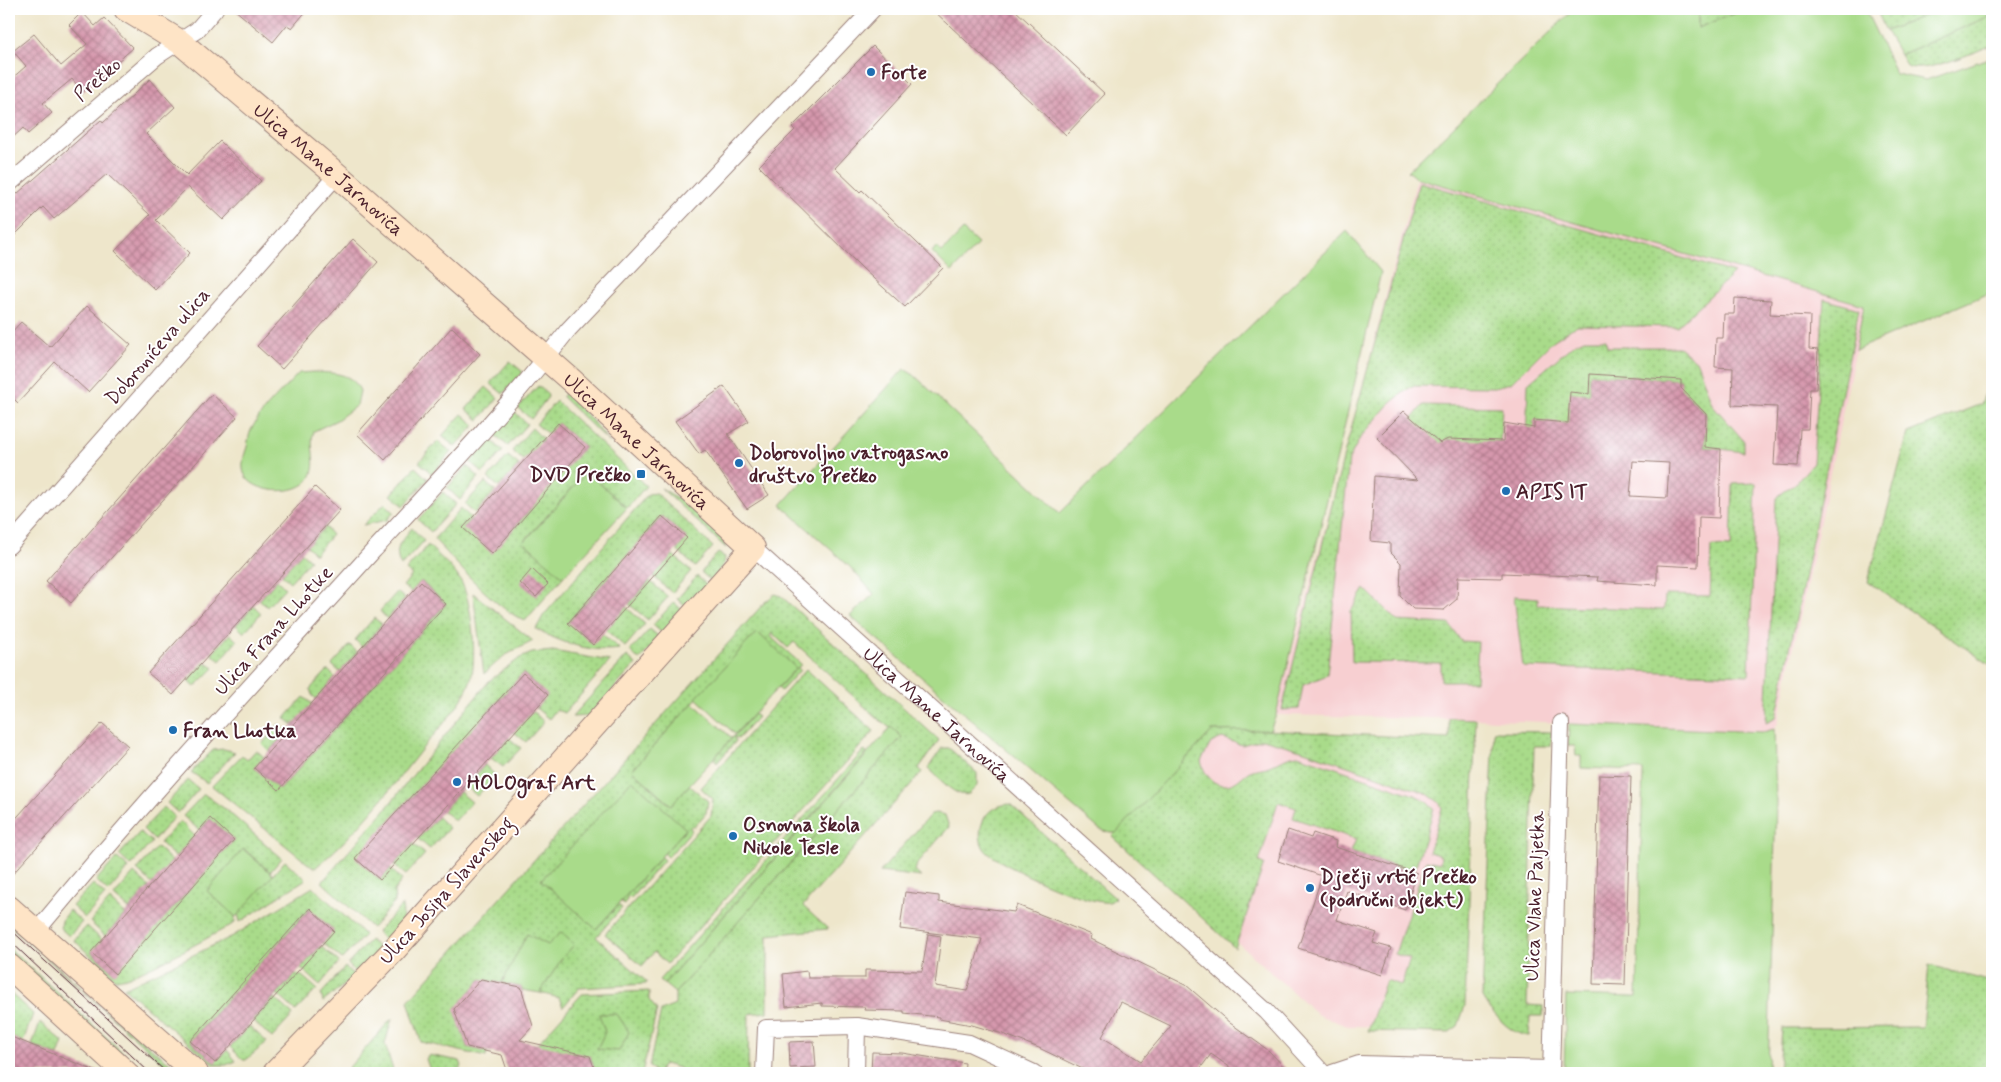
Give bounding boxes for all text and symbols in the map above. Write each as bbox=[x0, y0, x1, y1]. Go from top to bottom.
street label: Prečko bbox=[68, 52, 128, 108]
place label: Forte bbox=[881, 60, 927, 87]
marker: Forte bbox=[865, 66, 877, 78]
street label: Ulica Mane Jarnovića bbox=[247, 98, 409, 243]
street label: Dobronićeva ulica bbox=[99, 282, 217, 412]
street label: Ulica Mane Jarnovića bbox=[557, 367, 715, 517]
place label: Dobrovoljno vatrogasno društvo Prečko bbox=[749, 440, 948, 490]
marker: Dobrovoljno vatrogasno društvo Prečko bbox=[733, 457, 745, 469]
place label: DVD Prečko bbox=[529, 462, 631, 489]
marker: DVD Prečko bbox=[635, 468, 647, 480]
place label: APIS IT bbox=[1516, 479, 1588, 506]
marker: APIS IT bbox=[1500, 485, 1512, 497]
street label: Ulica Frana Lhotke bbox=[208, 560, 340, 702]
street label: Ulica Mane Jarnovića bbox=[856, 641, 1016, 789]
place label: Fran Lhotka bbox=[183, 718, 296, 745]
marker: Fran Lhotka bbox=[167, 724, 179, 736]
place label: HOLOgraf Art bbox=[467, 770, 597, 799]
marker: HOLOgraf Art bbox=[451, 776, 463, 788]
street label: Ulica Vlahe Paljetka bbox=[1519, 809, 1552, 982]
street label: Ulica Josipa Slavenskog bbox=[373, 811, 522, 972]
place label: Osnovna škola Nikole Tesle bbox=[743, 812, 860, 862]
marker: Osnovna škola Nikole Tesle bbox=[727, 830, 739, 842]
place label: Dječji vrtić Prečko (područni objekt) bbox=[1320, 864, 1477, 914]
marker: Dječji vrtić Prečko (područni objekt) bbox=[1304, 882, 1316, 894]

